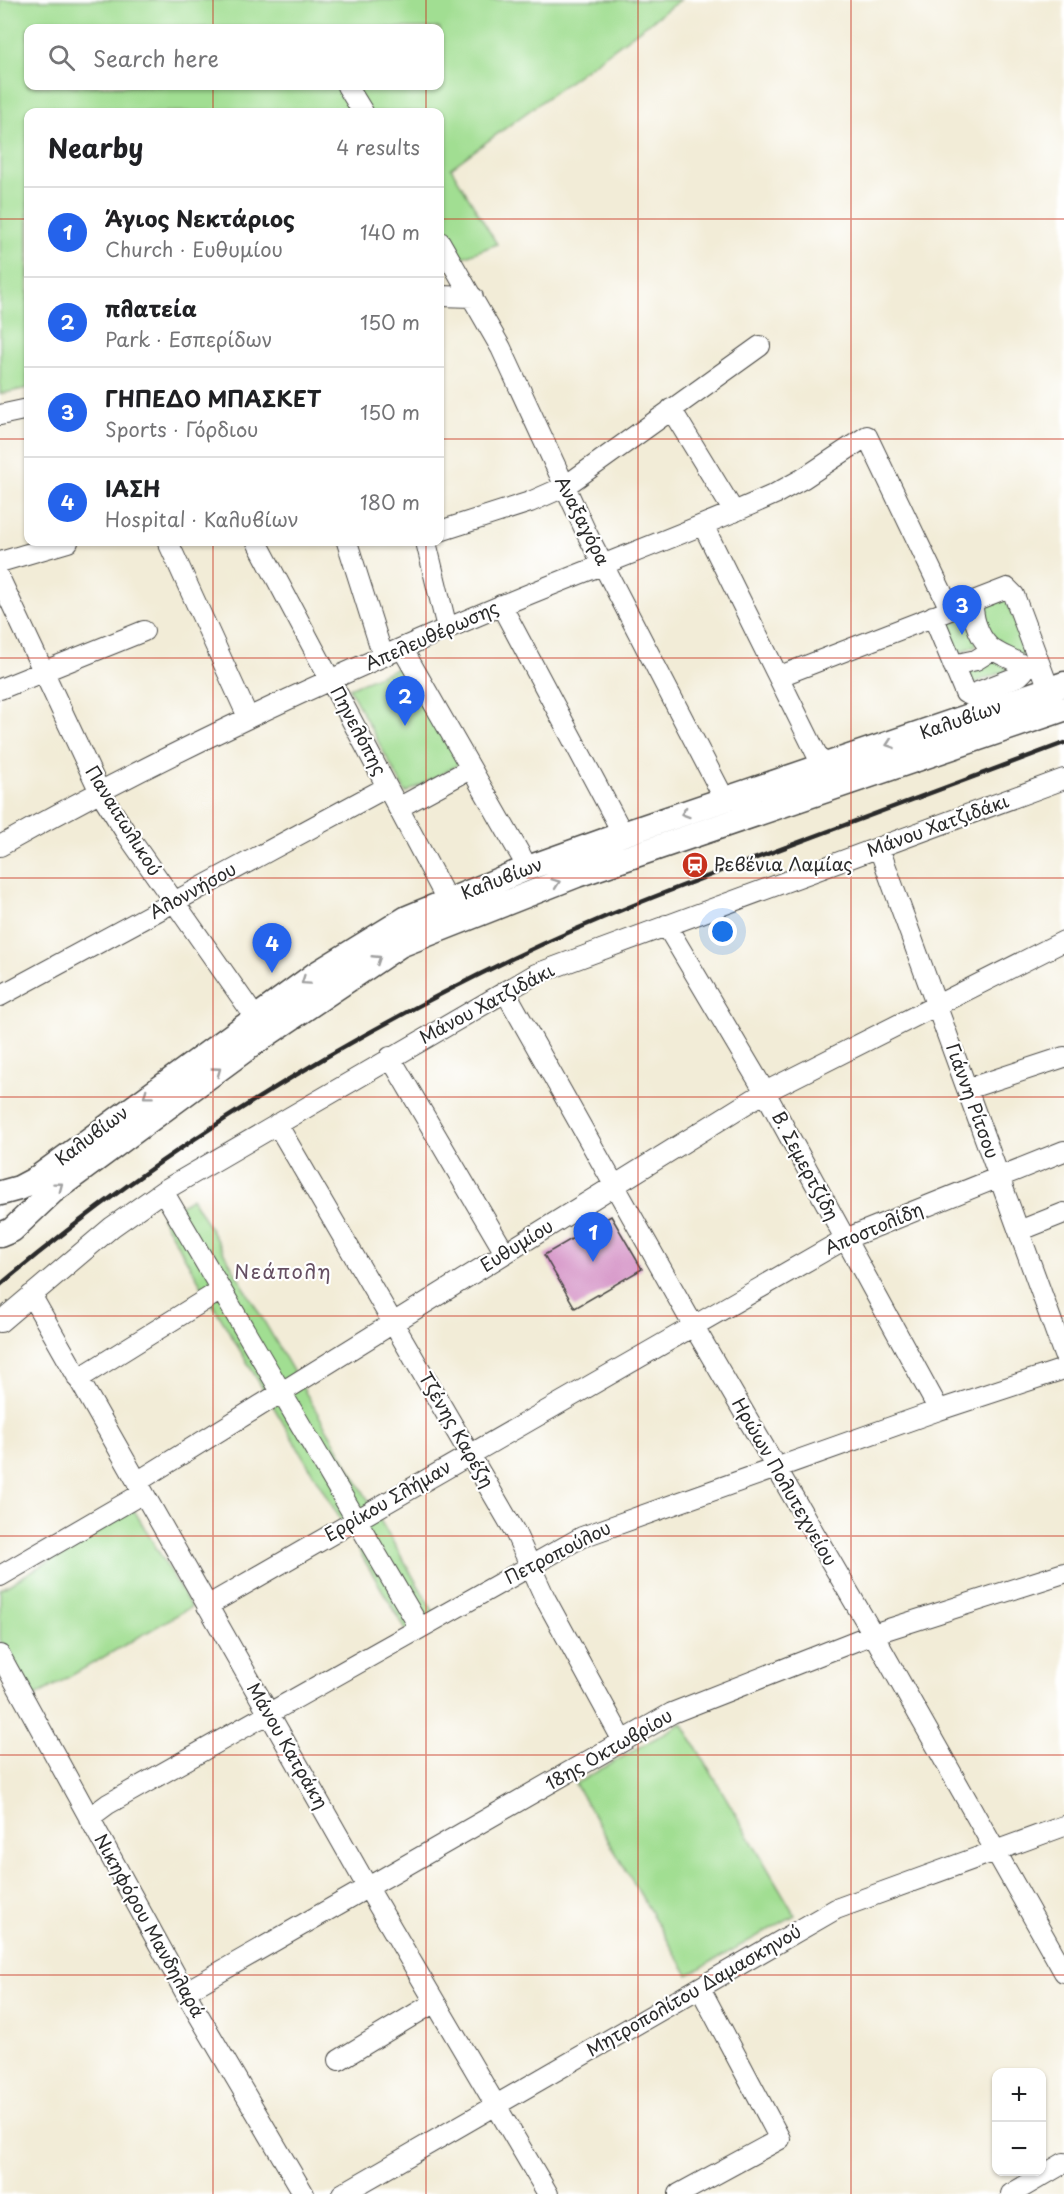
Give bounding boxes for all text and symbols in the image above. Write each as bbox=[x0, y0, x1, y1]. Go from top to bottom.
search box bbox=[24, 24, 444, 90]
icon: search bbox=[45, 41, 78, 74]
text: Search here bbox=[93, 41, 219, 74]
text: Nearby bbox=[48, 128, 143, 167]
text: 4 results bbox=[336, 132, 420, 162]
text: Άγιος Νεκτάριος bbox=[105, 201, 295, 234]
text: 1 bbox=[63, 217, 72, 247]
text: 140 m bbox=[360, 217, 420, 247]
text: Church · Ευθυμίου bbox=[105, 234, 283, 264]
text: πλατεία bbox=[105, 291, 197, 324]
text: 2 bbox=[60, 307, 75, 337]
text: 150 m bbox=[360, 307, 420, 337]
text: Park · Εσπερίδων bbox=[105, 324, 272, 354]
text: ΓΗΠΕΔΟ ΜΠΑΣΚΕΤ bbox=[105, 381, 321, 414]
text: 3 bbox=[61, 397, 74, 427]
text: 150 m bbox=[360, 397, 420, 427]
text: Sports · Γόρδιου bbox=[105, 414, 259, 444]
text: ΙΑΣΗ bbox=[105, 471, 161, 504]
street label: Αναξαγόρα bbox=[549, 471, 618, 570]
text: 4 bbox=[61, 487, 74, 517]
text: 180 m bbox=[360, 487, 420, 517]
text: Hospital · Καλυβίων bbox=[105, 504, 299, 534]
pin: 3 bbox=[942, 586, 982, 635]
street label: Απελευθέρωσης bbox=[360, 593, 502, 676]
pin: 2 bbox=[386, 676, 424, 726]
street label: Πηνελόπης bbox=[324, 681, 394, 780]
street label: Καλυβίων bbox=[916, 692, 1005, 745]
one-way arrow bbox=[885, 737, 896, 750]
street label: Παναιτωλικού bbox=[80, 760, 169, 881]
street label: Μάνου Χατζιδάκι bbox=[862, 786, 1013, 863]
one-way arrow bbox=[680, 806, 691, 818]
street label: Καλυβίων bbox=[457, 850, 546, 906]
station icon: Ρεβένια Λαμίας bbox=[680, 850, 710, 880]
place label: Ρεβένια Λαμίας bbox=[714, 850, 853, 877]
street label: Αλοννήσου bbox=[144, 855, 241, 925]
one-way arrow bbox=[550, 877, 561, 890]
your location bbox=[708, 917, 737, 946]
pin: 4 bbox=[252, 924, 292, 973]
one-way arrow bbox=[371, 955, 381, 967]
street label: Μάνου Χατζιδάκι bbox=[414, 955, 559, 1050]
one-way arrow bbox=[301, 974, 312, 985]
street label: Γιάννη Ρίτσου bbox=[940, 1039, 1007, 1162]
one-way arrow bbox=[210, 1067, 221, 1078]
one-way arrow bbox=[143, 1088, 154, 1099]
street label: Καλυβίων bbox=[49, 1098, 133, 1171]
street label: Β. Σεμερτζίδη bbox=[766, 1106, 847, 1225]
one-way arrow bbox=[53, 1182, 64, 1193]
street label: Αποστολίδη bbox=[820, 1195, 927, 1260]
street label: Ευθυμίου bbox=[474, 1212, 558, 1278]
pin: 1 bbox=[574, 1212, 612, 1262]
district label: Νεάπολη bbox=[234, 1256, 332, 1286]
street label: Τζένης Καρέζη bbox=[413, 1366, 501, 1492]
street label: Ηρώων Πολυτεχνείου bbox=[726, 1392, 844, 1570]
street label: Ερρίκου Σλήμαν bbox=[319, 1452, 456, 1547]
street label: Πετροπούλου bbox=[500, 1513, 615, 1590]
street label: Μάνου Κατράκη bbox=[241, 1677, 336, 1814]
street label: 18ης Οκτωβρίου bbox=[539, 1701, 677, 1796]
street label: Νικηφόρου Μανδηλαρά bbox=[88, 1828, 212, 2022]
street label: Μητροπολίτου Δαμασκηνού bbox=[581, 1917, 806, 2062]
map controls bbox=[992, 2068, 1046, 2176]
button: + bbox=[992, 2068, 1046, 2122]
button: − bbox=[992, 2122, 1046, 2176]

